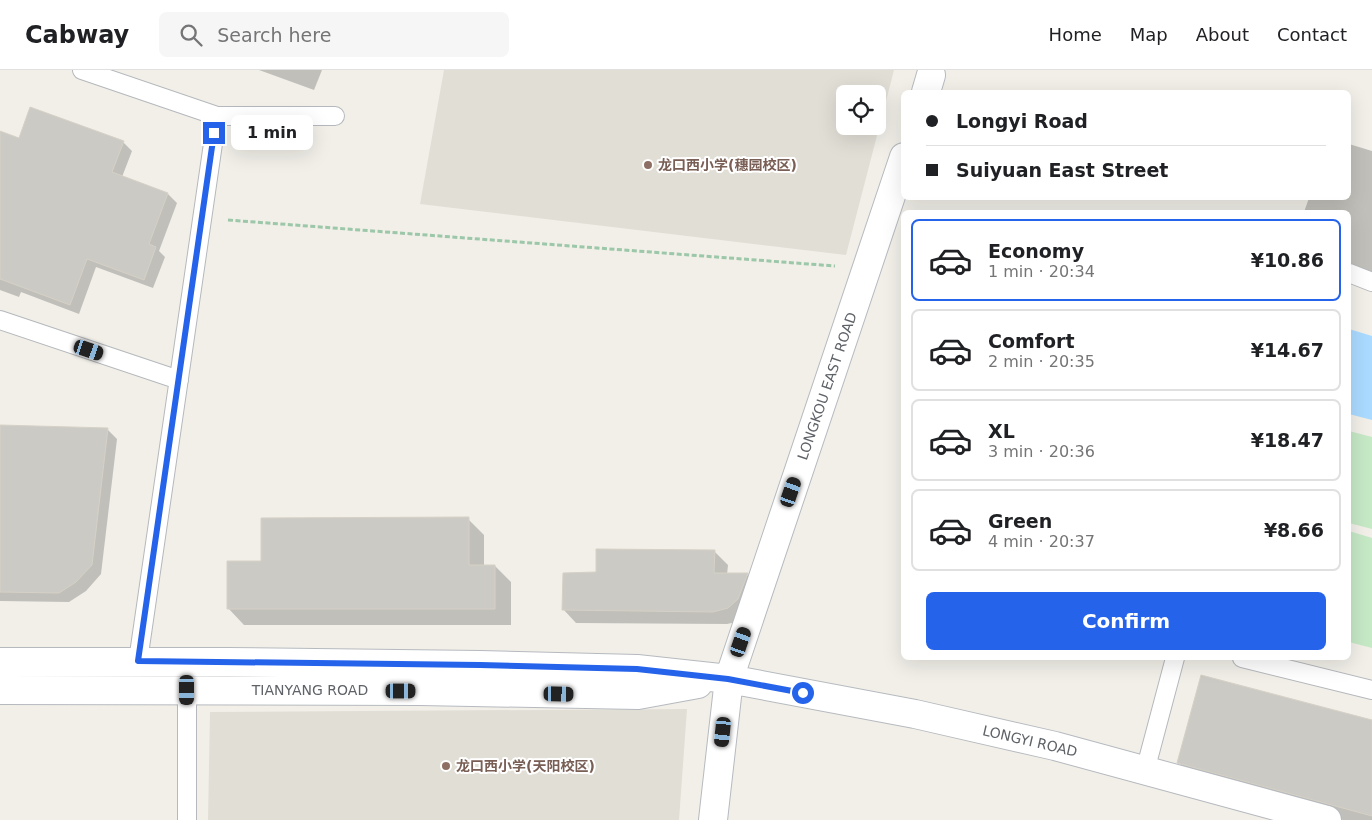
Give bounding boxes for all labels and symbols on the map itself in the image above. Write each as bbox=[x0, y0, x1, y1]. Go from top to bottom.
callout: 1 min bbox=[232, 116, 314, 150]
route end bbox=[203, 122, 225, 144]
place label: 龙口西小学(穗园校区) bbox=[658, 157, 797, 173]
marker: 龙口西小学(穗园校区) bbox=[642, 159, 654, 171]
street label: LONGKOU EAST ROAD bbox=[794, 310, 860, 462]
car bbox=[72, 338, 105, 362]
car bbox=[779, 475, 802, 509]
car bbox=[729, 625, 752, 659]
car bbox=[179, 675, 194, 705]
street label: TIANYANG ROAD bbox=[251, 682, 368, 698]
route start bbox=[792, 682, 814, 704]
car bbox=[386, 684, 416, 699]
car bbox=[543, 686, 574, 702]
car bbox=[713, 716, 732, 748]
street label: LONGYI ROAD bbox=[981, 722, 1079, 760]
place label: 龙口西小学(天阳校区) bbox=[456, 758, 595, 774]
marker: 龙口西小学(天阳校区) bbox=[440, 760, 452, 772]

